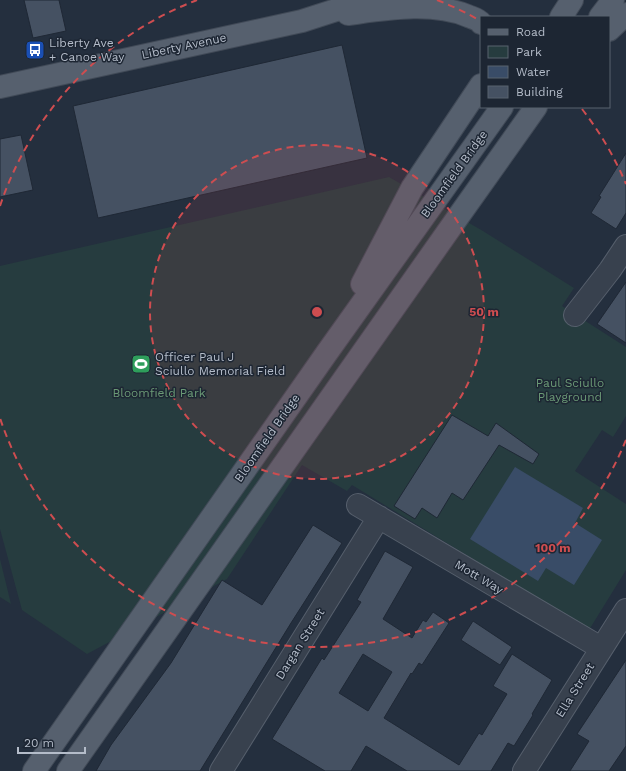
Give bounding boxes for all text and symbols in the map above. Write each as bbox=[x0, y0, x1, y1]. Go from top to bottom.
legend bbox=[480, 16, 610, 108]
text: Road bbox=[516, 25, 545, 39]
street label: Liberty Avenue bbox=[140, 30, 228, 62]
place label: Liberty Ave + Canoe Way bbox=[49, 36, 125, 64]
bus stop icon: Liberty Ave + Canoe Way bbox=[24, 39, 46, 61]
text: Park bbox=[516, 45, 542, 59]
text: Water bbox=[516, 65, 551, 79]
text: Building bbox=[516, 85, 563, 99]
street label: Bloomfield Bridge bbox=[418, 128, 490, 220]
centre of rings bbox=[310, 305, 324, 319]
text: 50 m bbox=[469, 305, 499, 319]
place label: Officer Paul J Sciullo Memorial Field bbox=[155, 350, 285, 378]
sports icon: Officer Paul J Sciullo Memorial Field bbox=[130, 353, 152, 375]
park label: Paul Sciullo Playground bbox=[536, 376, 604, 404]
park label: Bloomfield Park bbox=[112, 386, 206, 400]
street label: Bloomfield Bridge bbox=[231, 391, 303, 485]
text: 100 m bbox=[535, 541, 571, 555]
street label: Mott Way bbox=[452, 557, 506, 597]
street label: Dargan Street bbox=[273, 606, 327, 682]
street label: Ella Street bbox=[553, 660, 597, 720]
scale bar bbox=[18, 729, 85, 755]
text: 20 m bbox=[24, 736, 54, 750]

